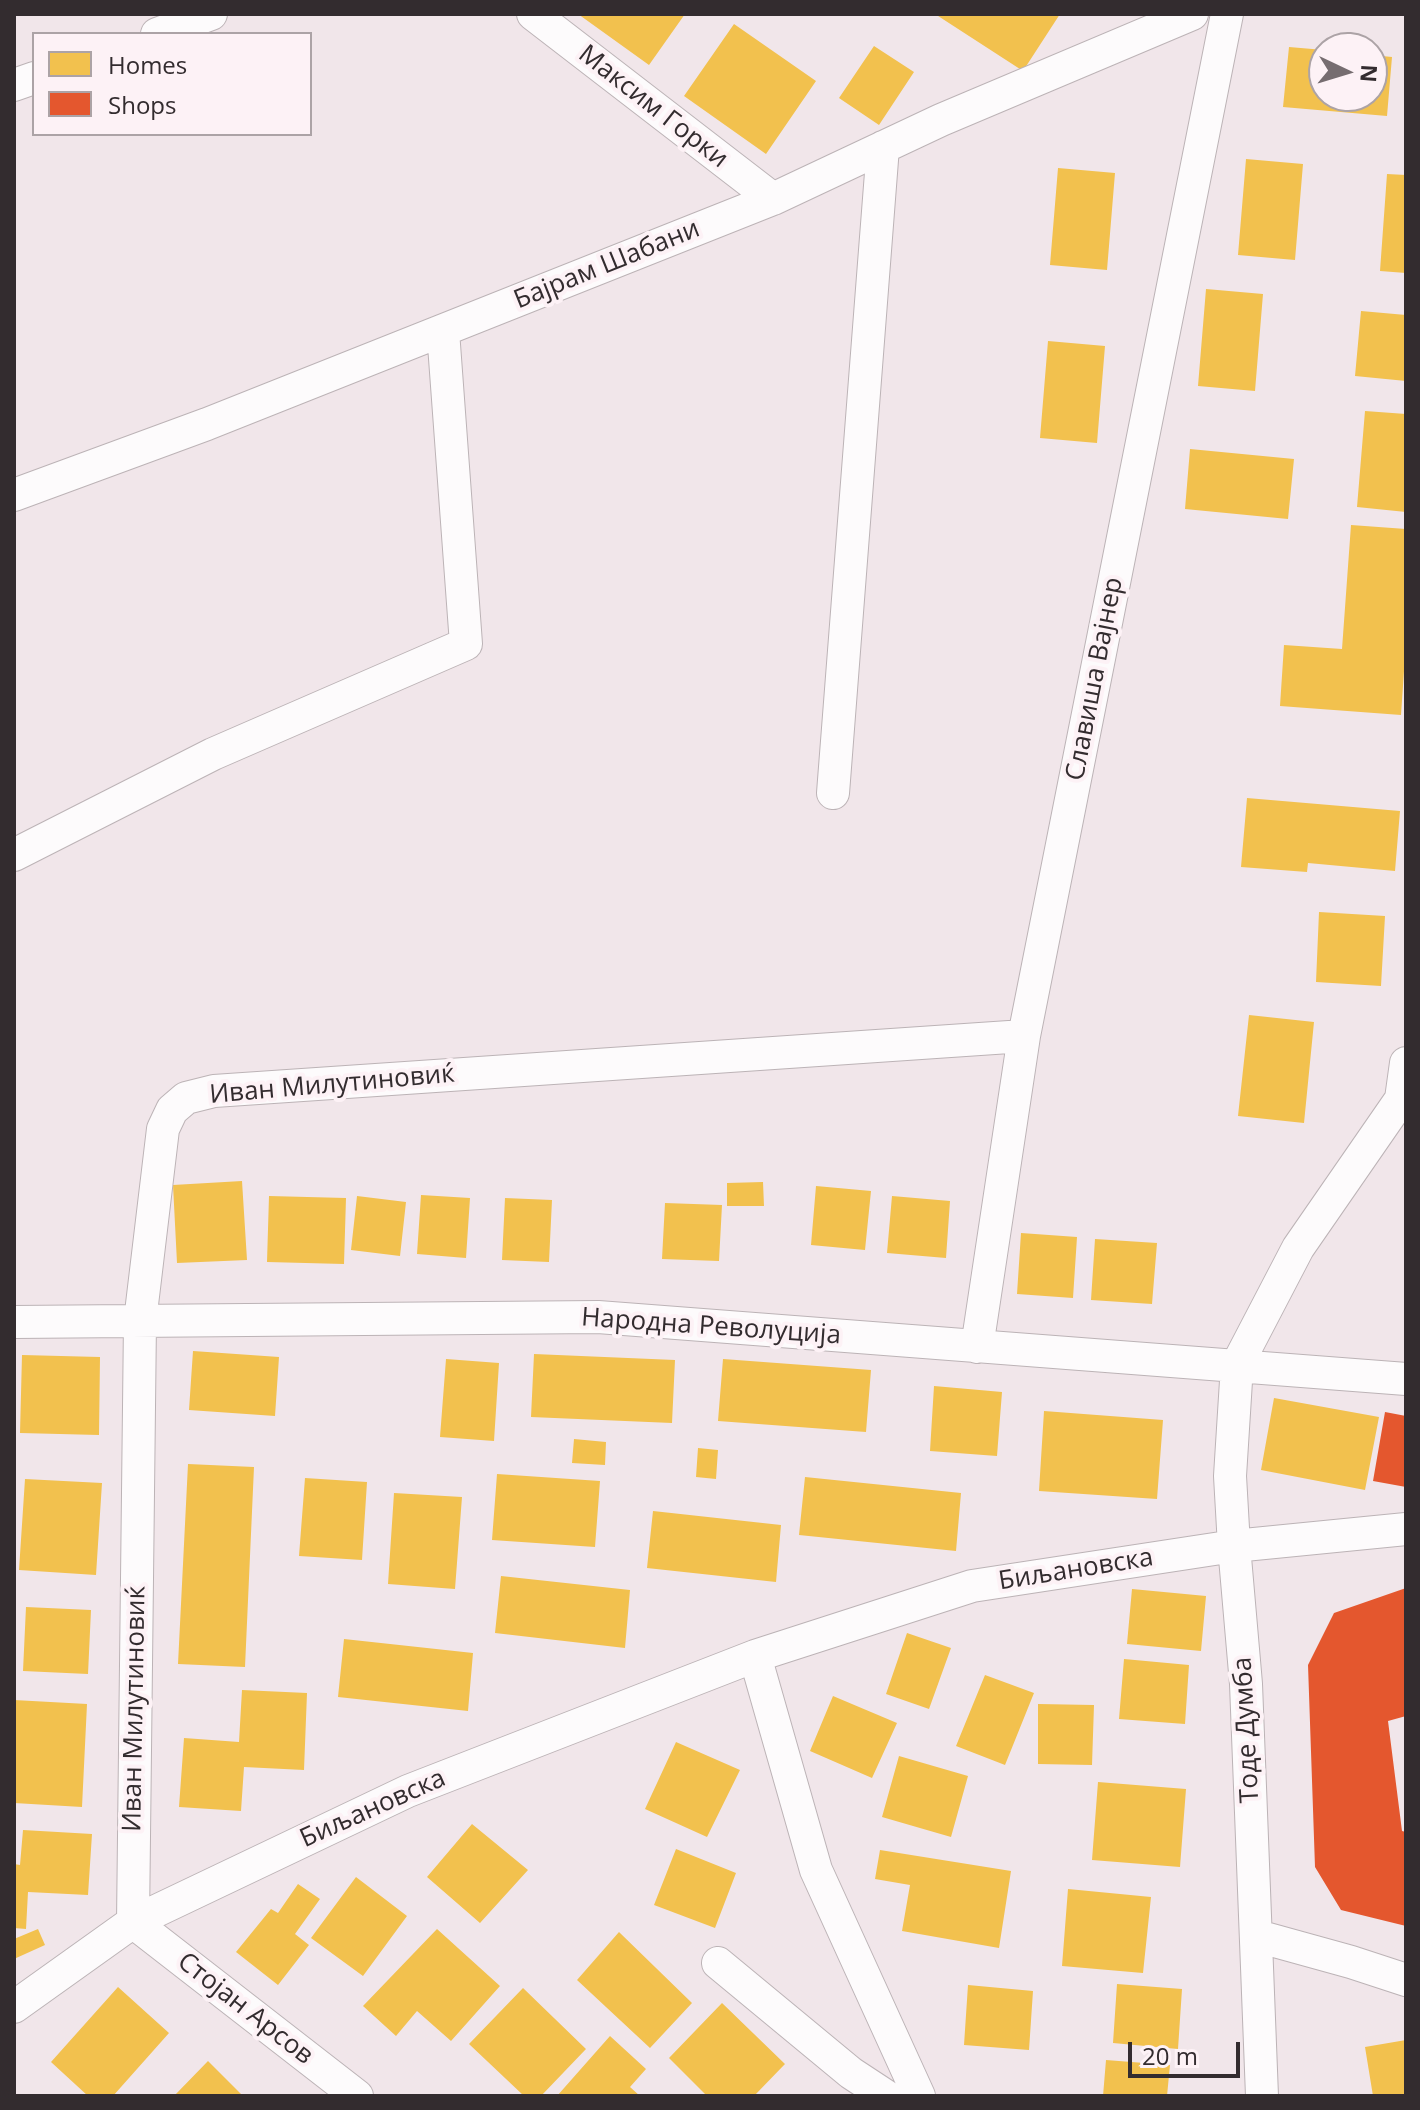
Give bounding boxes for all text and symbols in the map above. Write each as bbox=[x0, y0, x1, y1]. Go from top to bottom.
legend bbox=[32, 32, 312, 136]
north arrow bbox=[1308, 32, 1388, 112]
street label: Максим Горки bbox=[572, 39, 734, 175]
text: Homes bbox=[108, 48, 187, 81]
text: N bbox=[1354, 64, 1386, 83]
text: Shops bbox=[108, 88, 176, 121]
street label: Бајрам Шабани bbox=[510, 214, 704, 316]
street label: Славиша Вајнер bbox=[1060, 575, 1130, 783]
street label: Иван Милутиновиќ bbox=[208, 1059, 456, 1111]
street label: Народна Револуција bbox=[580, 1302, 842, 1352]
street label: Биљановска bbox=[996, 1542, 1156, 1598]
street label: Иван Милутиновиќ bbox=[117, 1586, 153, 1832]
street label: Тоде Думба bbox=[1228, 1656, 1266, 1804]
street label: Биљановска bbox=[295, 1763, 451, 1855]
street label: Стојан Арсов bbox=[171, 1946, 319, 2072]
scale bar bbox=[1132, 2026, 1244, 2076]
text: 20 m bbox=[1142, 2039, 1198, 2072]

